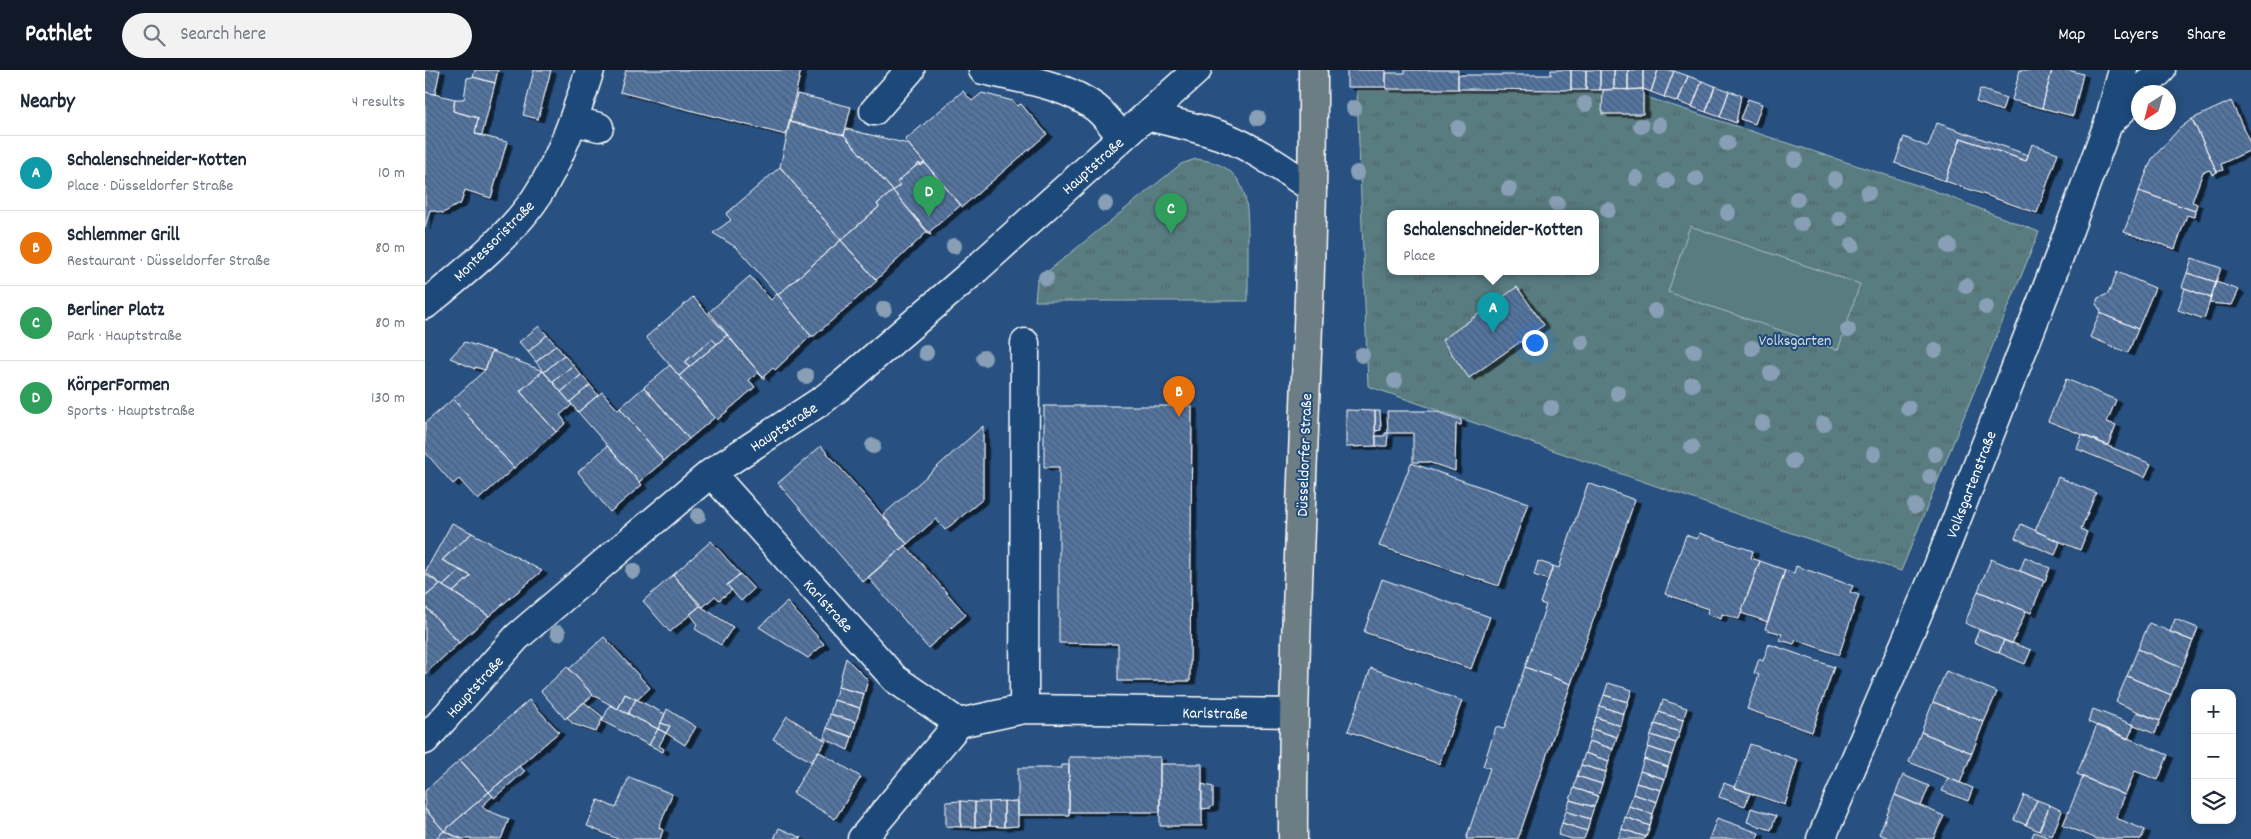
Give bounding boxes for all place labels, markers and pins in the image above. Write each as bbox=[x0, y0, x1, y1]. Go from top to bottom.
pin: D bbox=[913, 176, 945, 217]
pin: C bbox=[1155, 193, 1187, 234]
pin: A bbox=[1477, 292, 1509, 333]
pin: B bbox=[1163, 376, 1195, 417]

